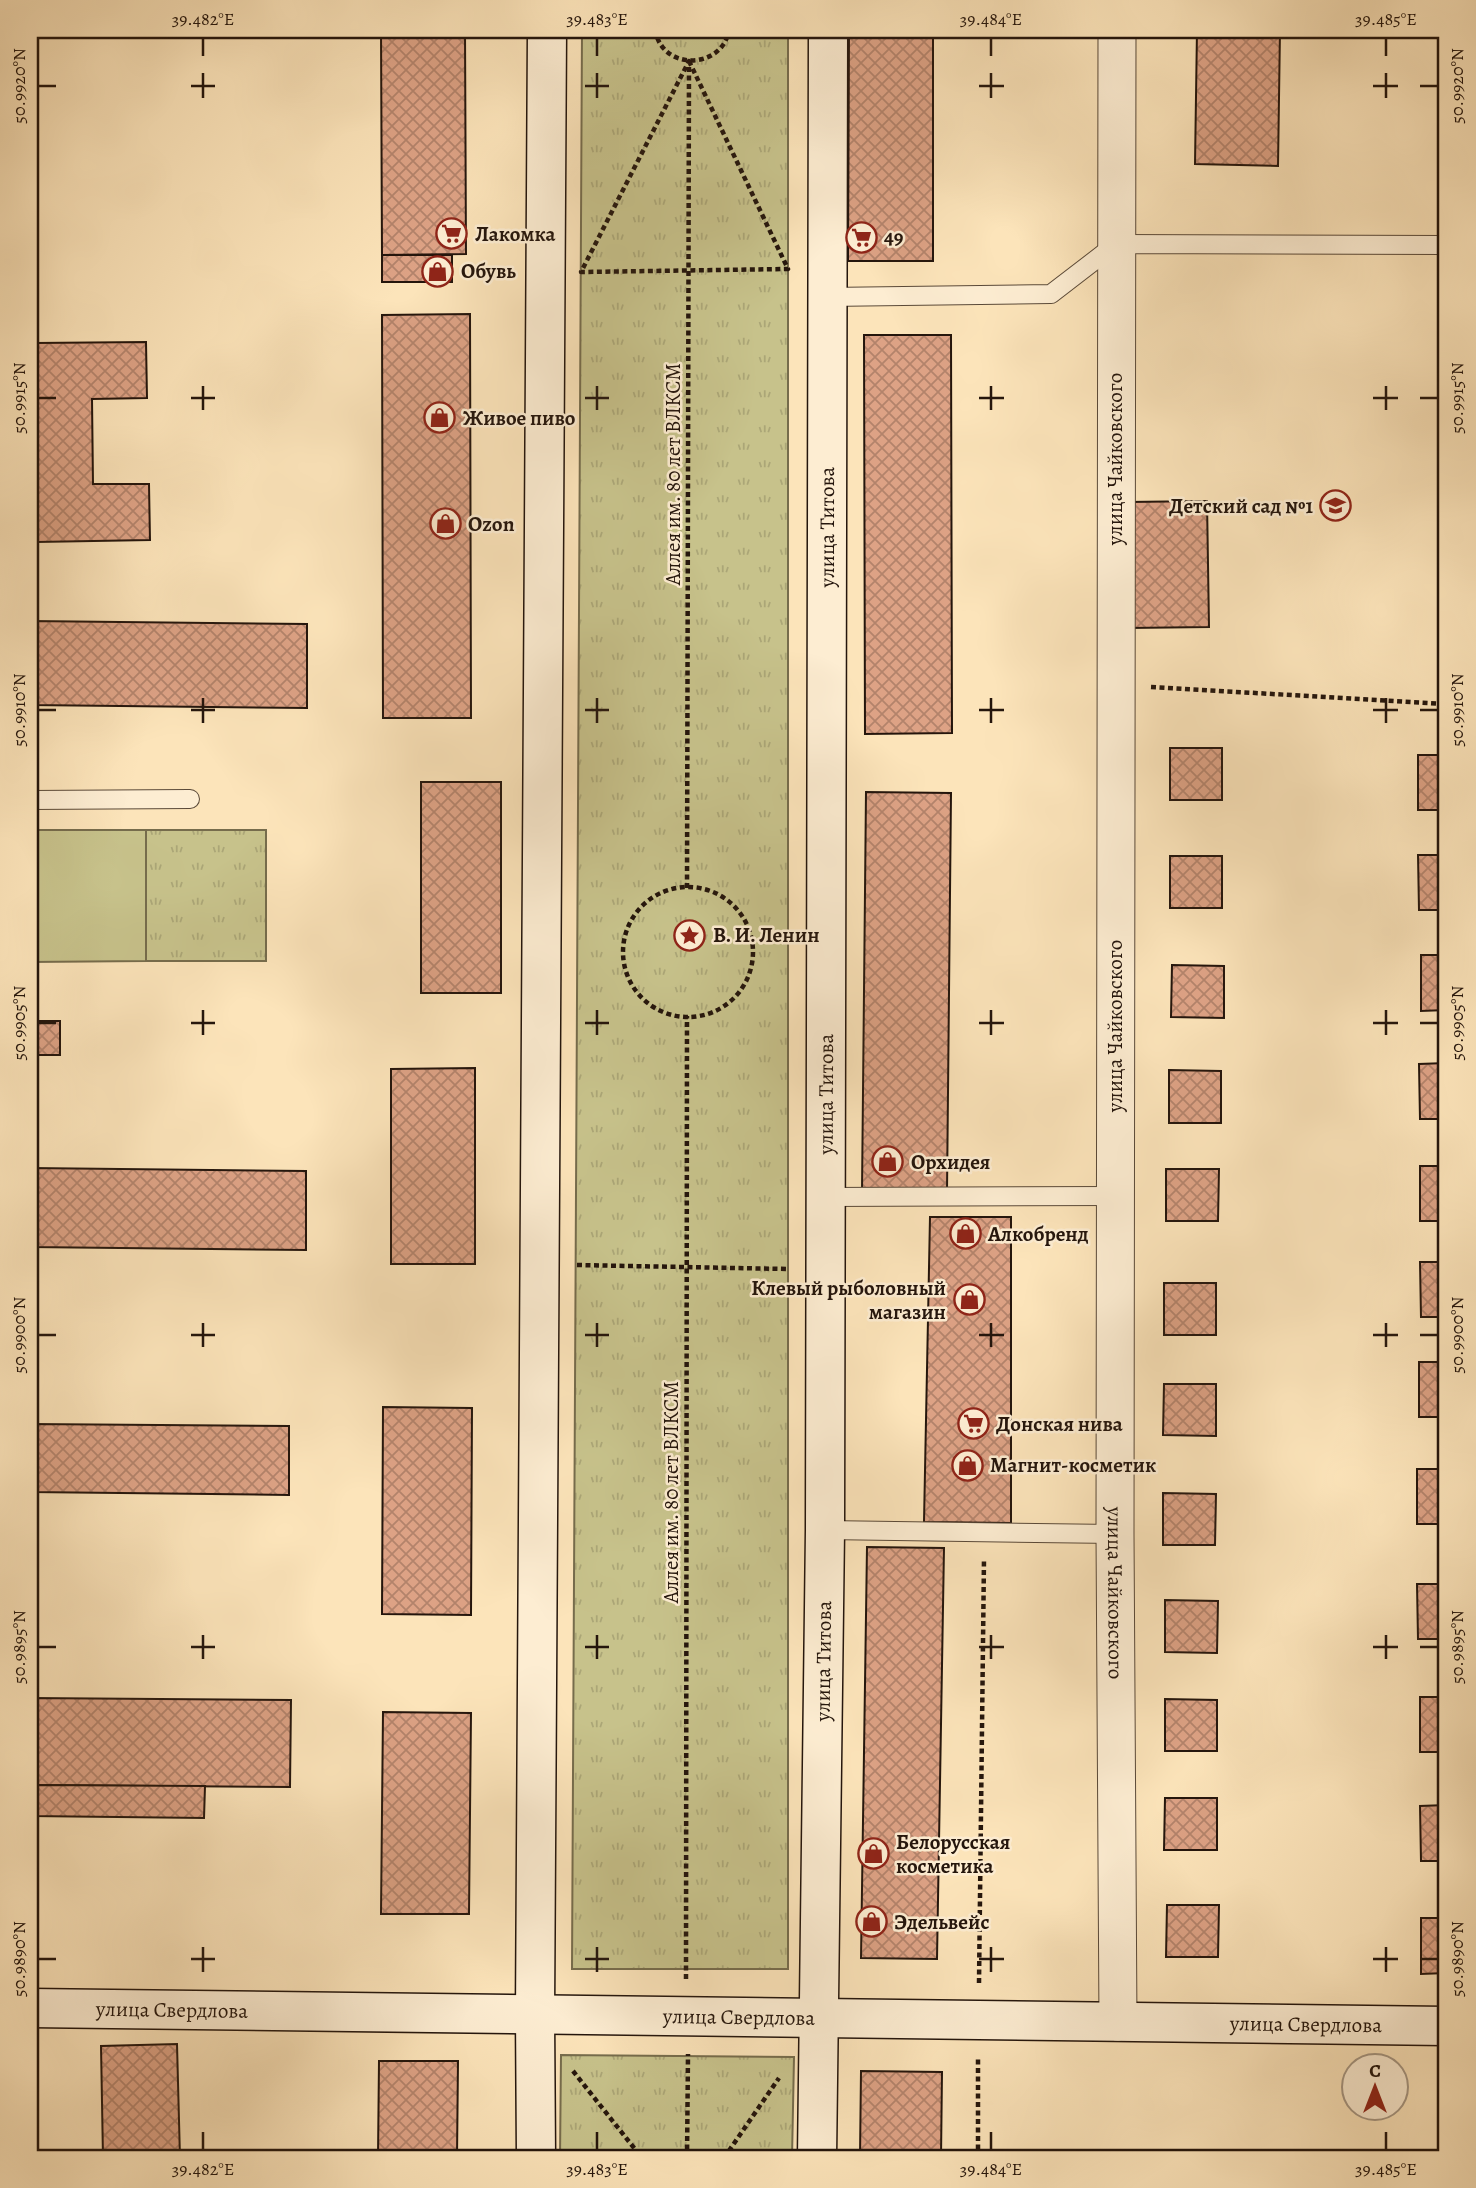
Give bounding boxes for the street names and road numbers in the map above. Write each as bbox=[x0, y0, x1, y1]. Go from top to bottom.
street label: Аллея им. 80 лет ВЛКСМ bbox=[659, 363, 687, 586]
street label: улица Чайковского bbox=[1101, 373, 1129, 546]
street label: улица Титова bbox=[813, 466, 841, 588]
street label: улица Чайковского bbox=[1101, 940, 1129, 1113]
street label: улица Титова bbox=[812, 1033, 840, 1155]
street label: Аллея им. 80 лет ВЛКСМ bbox=[657, 1381, 685, 1604]
street label: улица Чайковского bbox=[1101, 1506, 1130, 1679]
street label: улица Титова bbox=[809, 1600, 838, 1723]
street label: улица Свердлова bbox=[95, 1995, 249, 2025]
street label: улица Свердлова bbox=[662, 2002, 816, 2032]
street label: улица Свердлова bbox=[1229, 2009, 1382, 2039]

